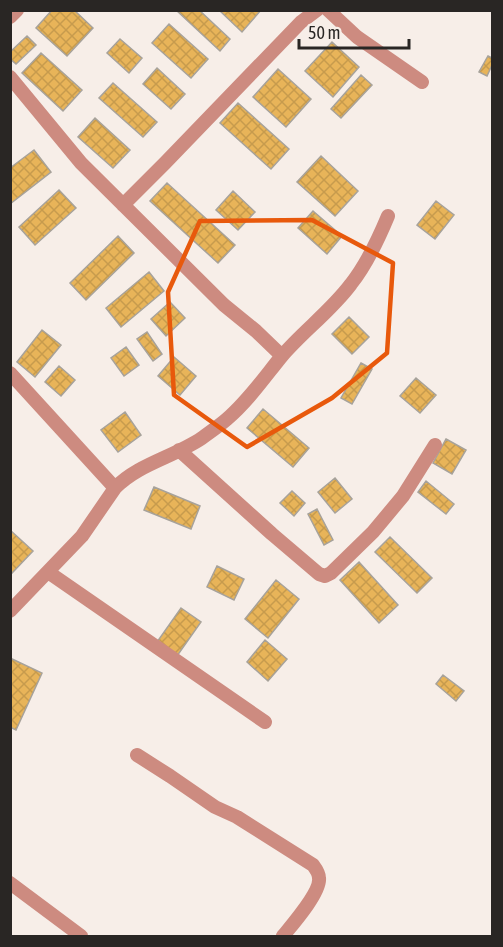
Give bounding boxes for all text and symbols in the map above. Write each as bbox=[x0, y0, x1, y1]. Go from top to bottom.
scale bar bbox=[299, 12, 408, 50]
text: 50 m bbox=[308, 22, 340, 43]

